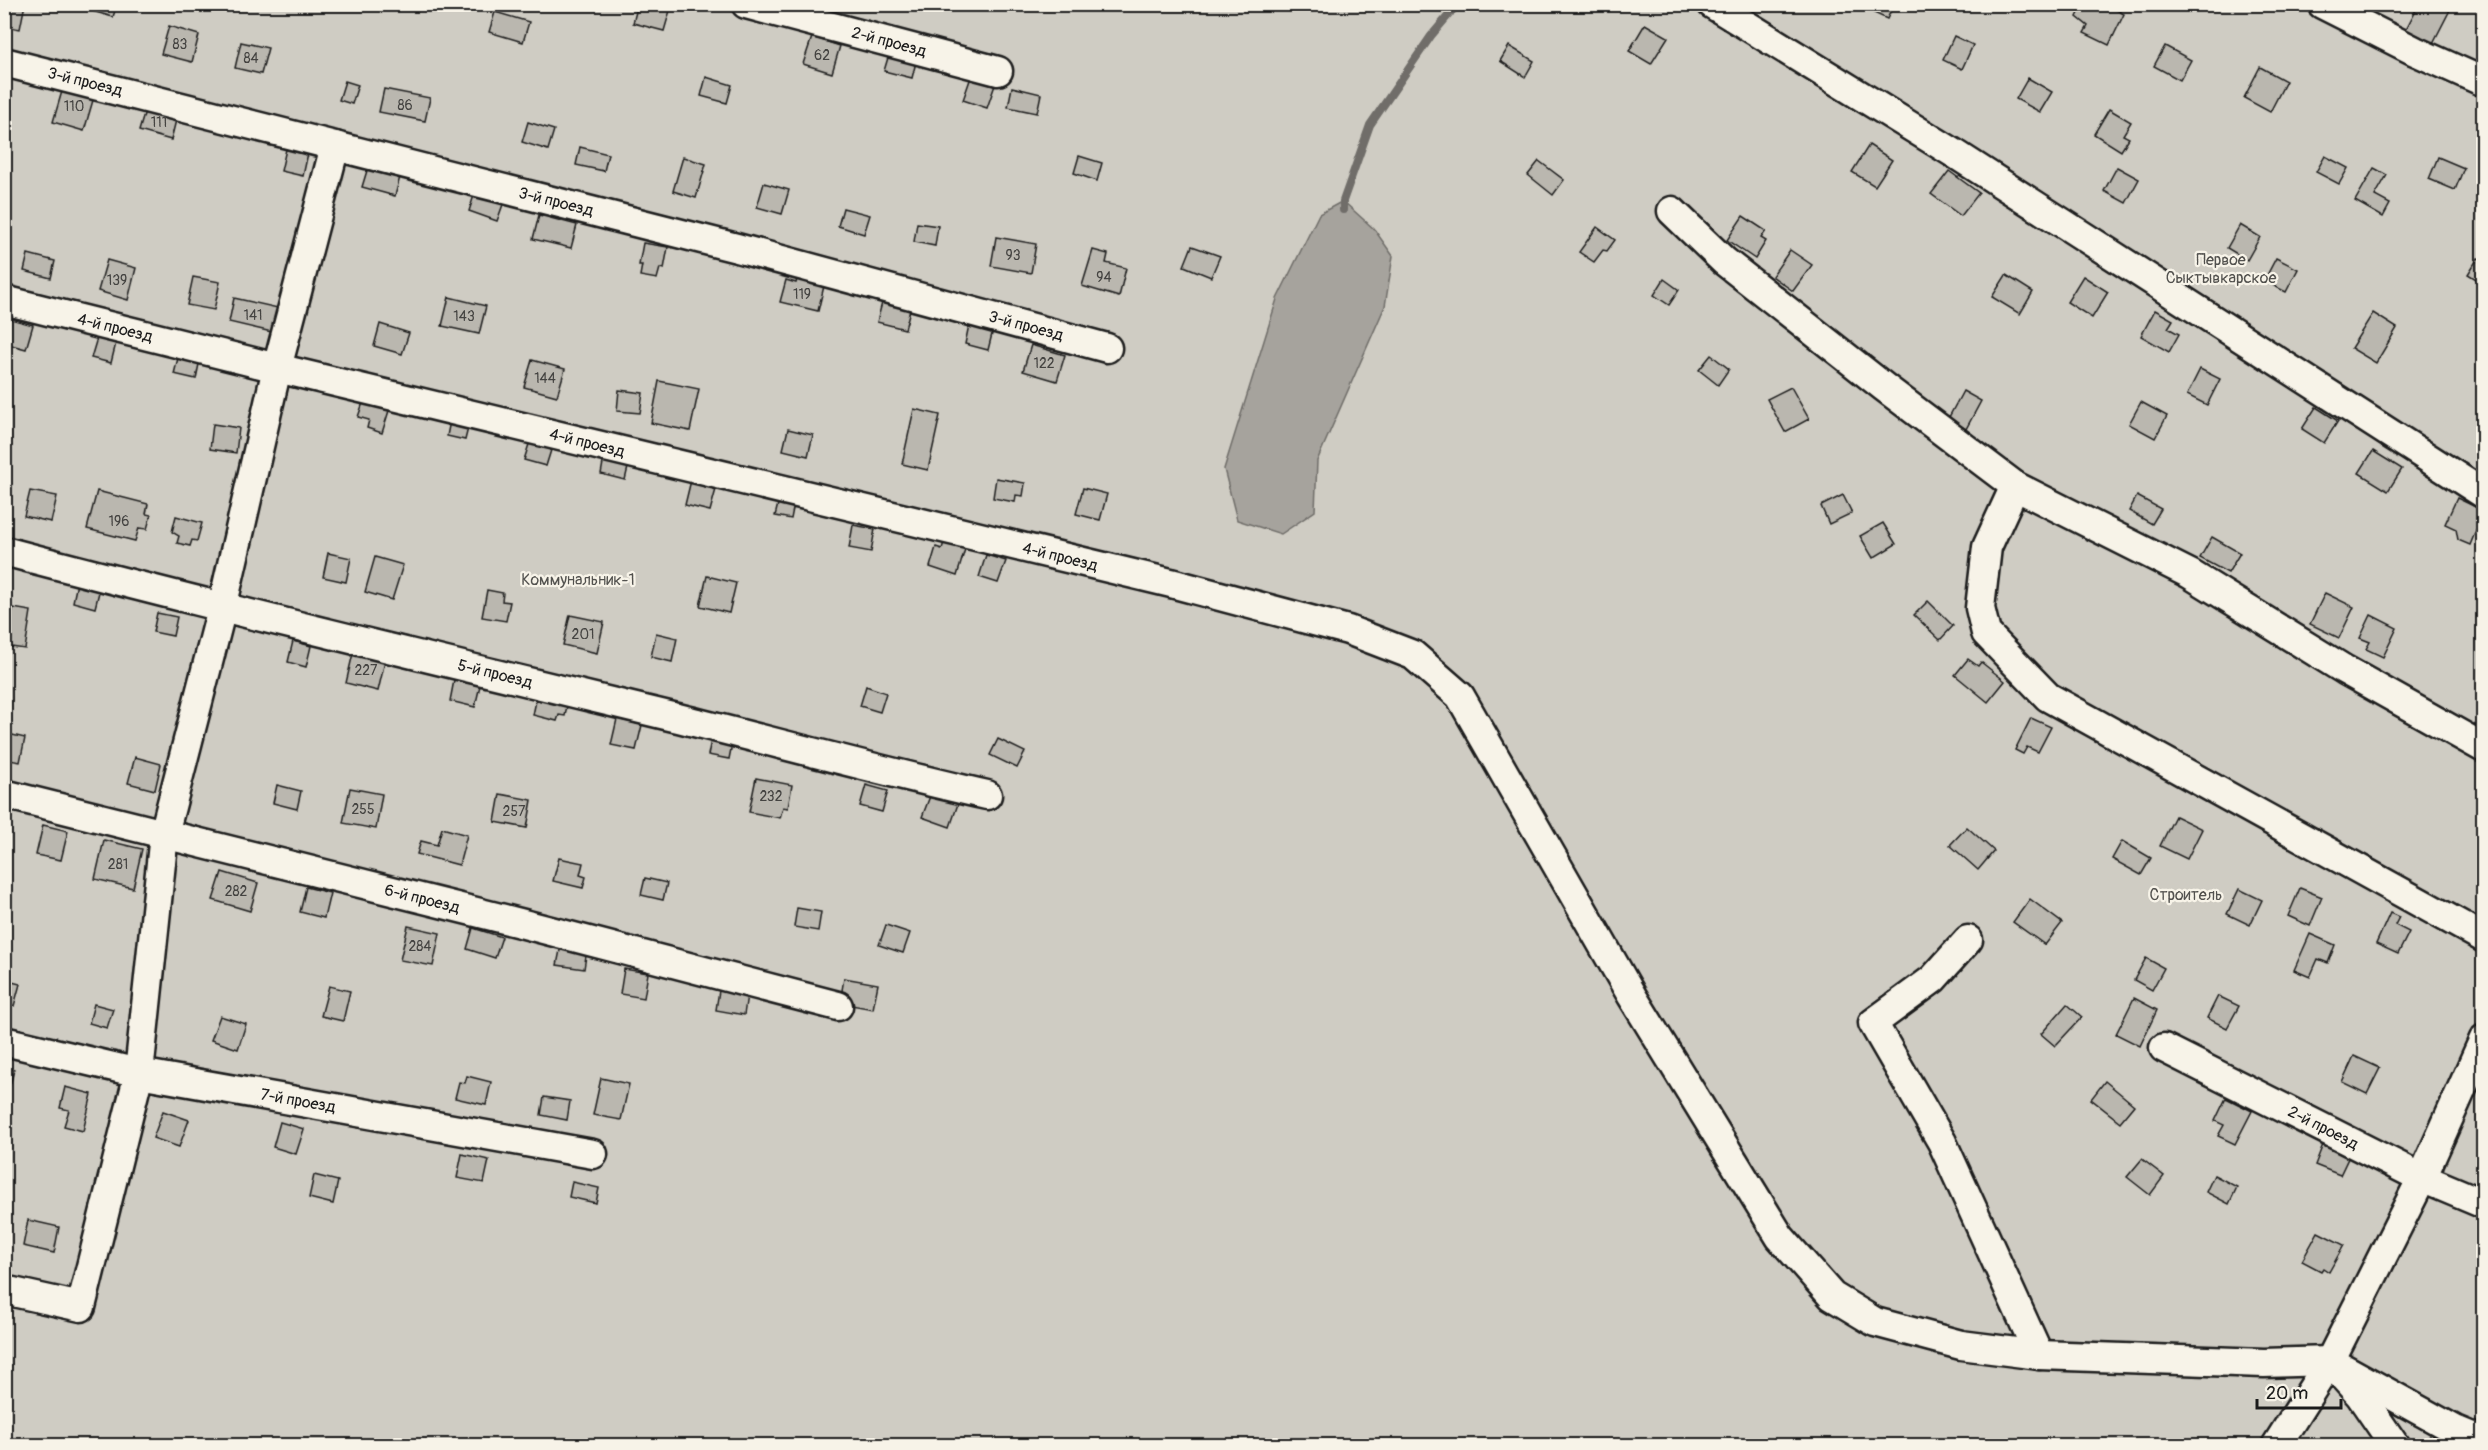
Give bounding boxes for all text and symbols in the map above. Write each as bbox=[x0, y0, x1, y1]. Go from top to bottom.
street label: 2-й проезд bbox=[850, 22, 929, 62]
house number: 83 bbox=[173, 36, 188, 53]
house number: 62 bbox=[814, 47, 830, 64]
house number: 84 bbox=[243, 50, 259, 67]
street label: 3-й проезд bbox=[46, 63, 125, 101]
house number: 86 bbox=[397, 97, 413, 114]
house number: 110 bbox=[64, 98, 84, 115]
house number: 111 bbox=[151, 114, 167, 131]
street label: 3-й проезд bbox=[517, 183, 596, 221]
house number: 93 bbox=[1005, 247, 1021, 264]
park label: Первое Сыктывкарское bbox=[2166, 250, 2276, 288]
house number: 94 bbox=[1096, 269, 1112, 286]
house number: 139 bbox=[107, 272, 127, 289]
house number: 119 bbox=[793, 286, 811, 303]
street label: 3-й проезд bbox=[987, 306, 1066, 346]
house number: 141 bbox=[243, 307, 263, 324]
house number: 143 bbox=[453, 308, 475, 325]
street label: 4-й проезд bbox=[75, 309, 155, 347]
house number: 122 bbox=[1033, 355, 1055, 372]
house number: 144 bbox=[534, 370, 556, 387]
street label: 4-й проезд bbox=[547, 424, 627, 462]
house number: 196 bbox=[109, 513, 129, 530]
street label: 4-й проезд bbox=[1020, 538, 1100, 576]
park label: Коммунальник-1 bbox=[521, 570, 635, 590]
house number: 201 bbox=[572, 626, 594, 643]
street label: 5-й проезд bbox=[456, 655, 535, 693]
house number: 227 bbox=[354, 662, 378, 679]
house number: 232 bbox=[759, 788, 783, 805]
house number: 255 bbox=[351, 801, 375, 818]
house number: 257 bbox=[503, 803, 526, 820]
house number: 281 bbox=[108, 856, 128, 873]
street label: 6-й проезд bbox=[382, 880, 462, 918]
house number: 282 bbox=[225, 883, 248, 900]
park label: Строитель bbox=[2150, 885, 2222, 905]
house number: 284 bbox=[408, 938, 432, 955]
street label: 7-й проезд bbox=[259, 1085, 338, 1118]
street label: 2-й проезд bbox=[2284, 1102, 2362, 1154]
scale bar bbox=[2257, 1372, 2341, 1410]
text: 20 m bbox=[2266, 1382, 2308, 1405]

